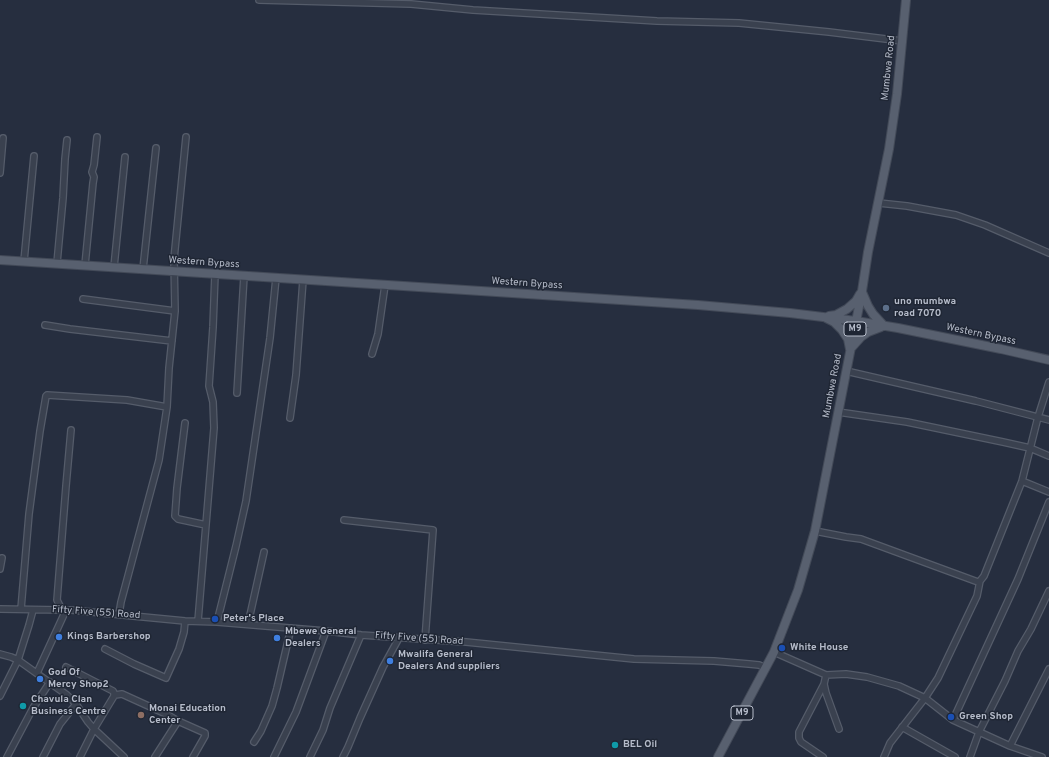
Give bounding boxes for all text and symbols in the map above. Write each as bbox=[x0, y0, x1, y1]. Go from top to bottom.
street label: Mumbwa Road bbox=[880, 35, 898, 101]
street label: Western Bypass bbox=[168, 255, 240, 271]
street label: Western Bypass bbox=[491, 276, 563, 292]
place label: uno mumbwa road 7070 bbox=[894, 296, 956, 320]
marker: uno mumbwa road 7070 bbox=[881, 303, 891, 313]
road number: M9 bbox=[844, 322, 866, 336]
street label: Western Bypass bbox=[945, 322, 1017, 348]
street label: Mumbwa Road bbox=[821, 353, 845, 419]
street label: Fifty Five (55) Road bbox=[51, 604, 141, 622]
place label: Peter's Place bbox=[223, 613, 284, 625]
marker: Peter's Place bbox=[210, 614, 220, 624]
place label: Mbewe General Dealers bbox=[285, 626, 356, 650]
street label: Fifty Five (55) Road bbox=[374, 630, 464, 648]
place label: Kings Barbershop bbox=[67, 631, 151, 643]
marker: Kings Barbershop bbox=[54, 632, 64, 642]
marker: Mbewe General Dealers bbox=[272, 633, 282, 643]
place label: White House bbox=[790, 642, 848, 654]
marker: White House bbox=[777, 643, 787, 653]
place label: Mwalifa General Dealers And suppliers bbox=[398, 649, 500, 672]
marker: Mwalifa General Dealers And suppliers bbox=[385, 656, 395, 666]
place label: God Of Mercy Shop2 bbox=[48, 667, 109, 690]
marker: God Of Mercy Shop2 bbox=[35, 674, 45, 684]
place label: Chavula Clan Business Centre bbox=[31, 694, 106, 718]
marker: Chavula Clan Business Centre bbox=[18, 701, 28, 711]
place label: Monai Education Center bbox=[149, 703, 226, 726]
road number: M9 bbox=[731, 706, 753, 720]
marker: Monai Education Center bbox=[136, 710, 146, 720]
place label: Green Shop bbox=[959, 711, 1013, 723]
marker: Green Shop bbox=[946, 712, 956, 722]
place label: BEL Oil bbox=[623, 739, 657, 751]
marker: BEL Oil bbox=[610, 740, 620, 750]

